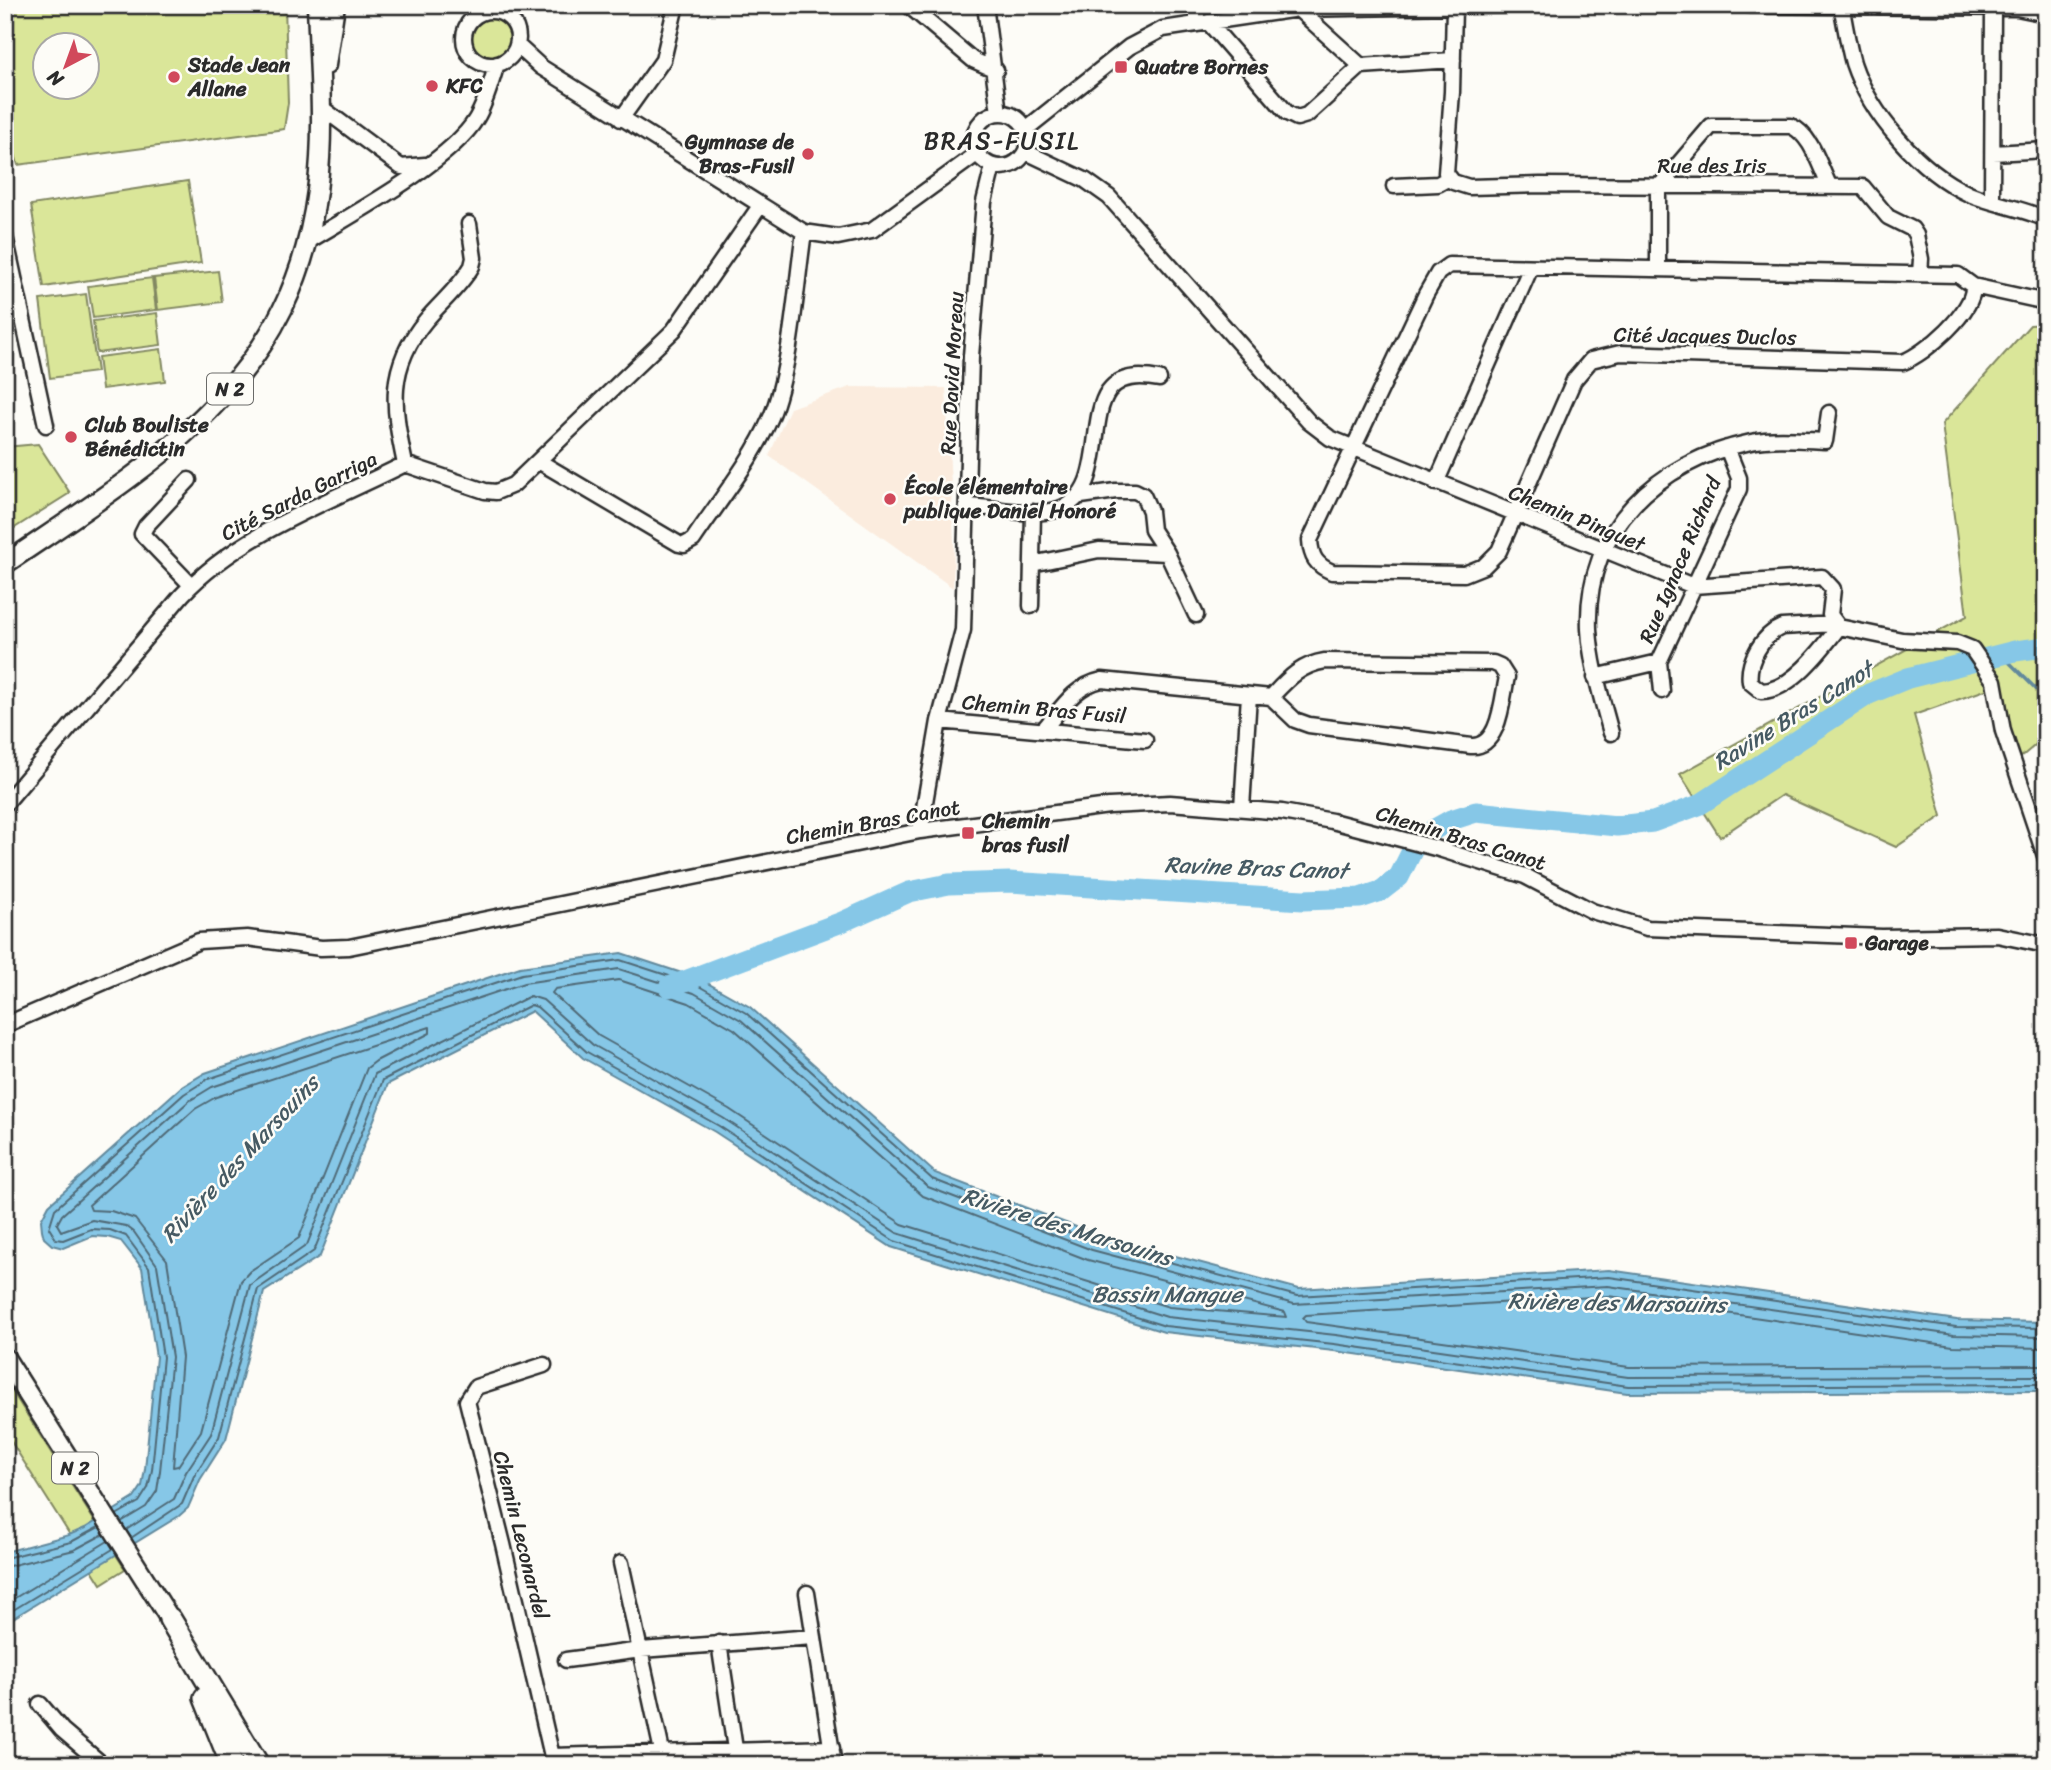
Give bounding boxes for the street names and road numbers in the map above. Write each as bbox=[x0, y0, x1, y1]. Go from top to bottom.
street label: Rue des Iris bbox=[1658, 147, 1767, 185]
street label: Rue David Moreau bbox=[929, 290, 975, 456]
street label: Cité Jacques Duclos bbox=[1613, 315, 1797, 357]
road number: N 2 bbox=[207, 374, 253, 404]
street label: Cité Sarda Garriga bbox=[214, 440, 384, 552]
street label: Rue Ignace Richard bbox=[1628, 469, 1733, 649]
street label: Chemin Pinguet bbox=[1503, 473, 1653, 563]
street label: Chemin Bras Fusil bbox=[961, 683, 1129, 735]
street label: Chemin Bras Canot bbox=[783, 788, 963, 856]
street label: Chemin Bras Canot bbox=[1371, 794, 1551, 882]
street label: Chemin Leconardel bbox=[482, 1447, 561, 1624]
road number: N 2 bbox=[52, 1452, 98, 1484]

